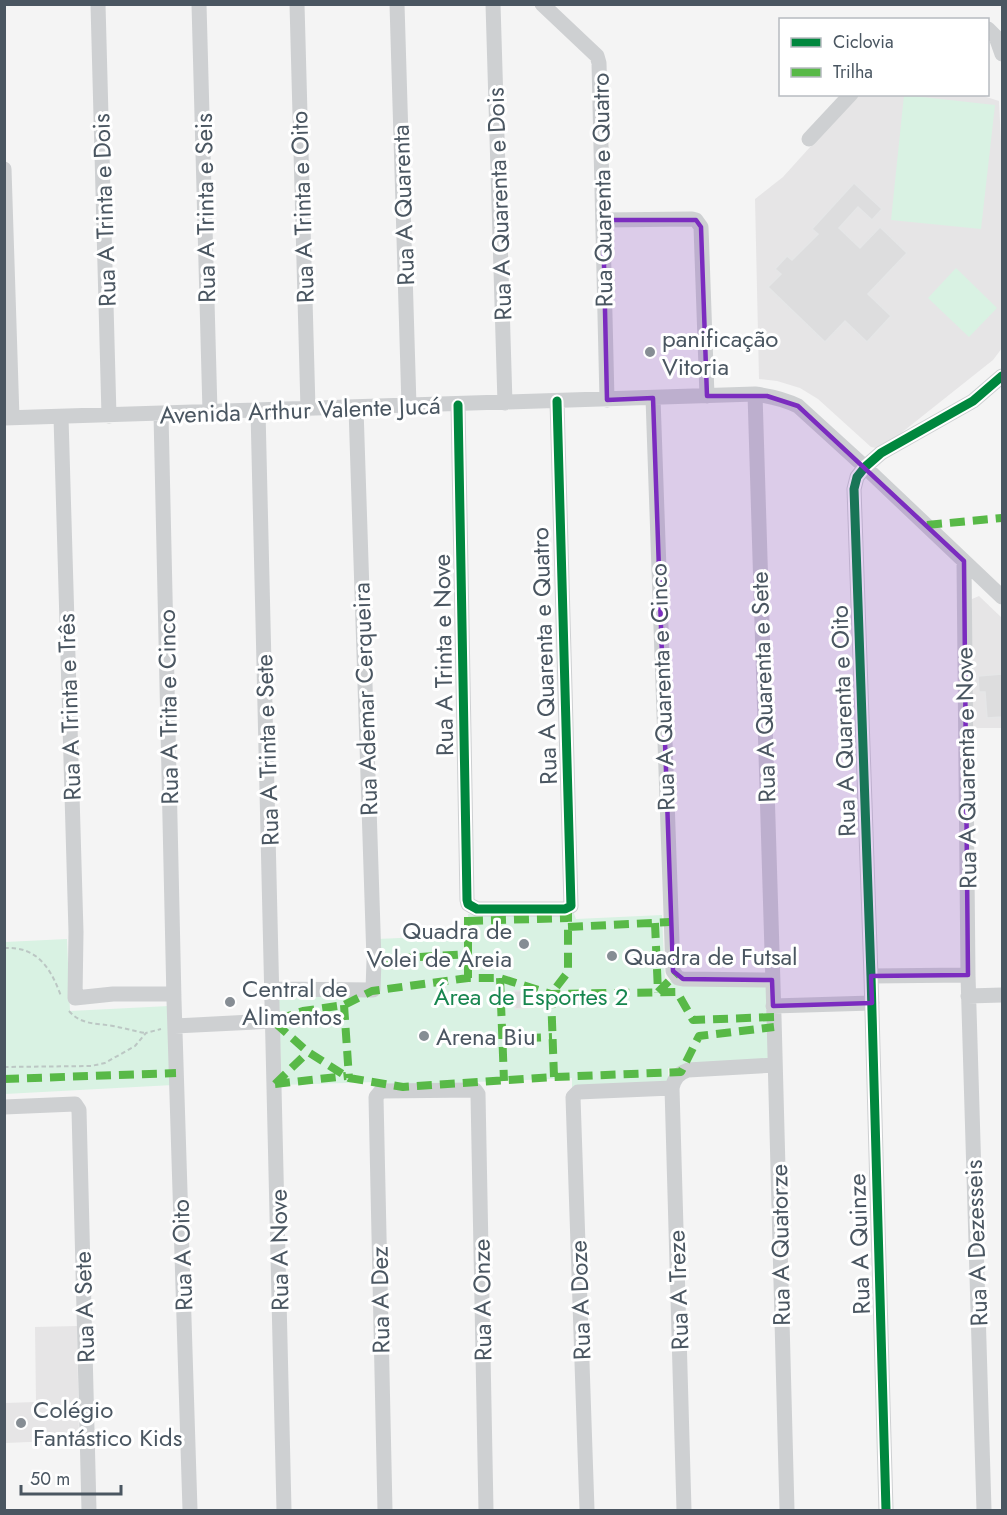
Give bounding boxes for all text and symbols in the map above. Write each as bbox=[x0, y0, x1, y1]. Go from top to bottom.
legend bbox=[779, 18, 989, 96]
text: Ciclovia bbox=[833, 29, 894, 55]
text: Trilha bbox=[833, 59, 873, 85]
street label: Rua Quarenta e Quatro bbox=[582, 72, 622, 308]
street label: Rua A Quarenta e Dois bbox=[477, 87, 521, 321]
street label: Rua A Trinta e Oito bbox=[281, 110, 323, 304]
street label: Rua A Trinta e Dois bbox=[83, 113, 125, 307]
street label: Rua A Trinta e Seis bbox=[186, 113, 224, 303]
street label: Rua A Quarenta bbox=[383, 124, 423, 286]
place label: panificação Vitoria bbox=[662, 321, 778, 384]
marker: panificação Vitoria bbox=[643, 345, 657, 359]
street label: Avenida Arthur Valente Jucá bbox=[159, 388, 441, 432]
street label: Rua A Quarenta e Quatro bbox=[522, 527, 566, 785]
street label: Rua A Trinta e Nove bbox=[424, 554, 462, 756]
street label: Rua A Quarenta e Cinco bbox=[640, 563, 684, 811]
street label: Rua A Quarenta e Sete bbox=[741, 571, 785, 803]
street label: Rua Ademar Cerqueira bbox=[343, 582, 387, 816]
street label: Rua A Quarenta e Oito bbox=[821, 605, 865, 837]
street label: Rua A Trita e Cinco bbox=[149, 609, 187, 805]
street label: Rua A Trinta e Três bbox=[48, 613, 90, 801]
street label: Rua A Quarenta e Nove bbox=[946, 647, 986, 889]
street label: Rua A Trinta e Sete bbox=[246, 654, 288, 846]
place label: Quadra de Volei de Areia bbox=[367, 913, 512, 976]
marker: Quadra de Volei de Areia bbox=[517, 937, 531, 951]
place label: Quadra de Futsal bbox=[624, 939, 798, 974]
marker: Quadra de Futsal bbox=[605, 949, 619, 963]
place label: Central de Alimentos bbox=[242, 971, 348, 1034]
park label: Área de Esportes 2 bbox=[434, 979, 628, 1014]
marker: Central de Alimentos bbox=[223, 995, 237, 1009]
place label: Arena Biu bbox=[436, 1019, 536, 1054]
marker: Arena Biu bbox=[417, 1029, 431, 1043]
street label: Rua A Dezesseis bbox=[956, 1159, 996, 1327]
street label: Rua A Quatorze bbox=[761, 1164, 799, 1326]
street label: Rua A Quinze bbox=[839, 1173, 879, 1315]
street label: Rua A Nove bbox=[260, 1189, 298, 1311]
street label: Rua A Oito bbox=[163, 1198, 201, 1312]
street label: Rua A Treze bbox=[658, 1229, 698, 1351]
street label: Rua A Onze bbox=[463, 1238, 501, 1362]
street label: Rua A Doze bbox=[560, 1239, 600, 1361]
street label: Rua A Dez bbox=[362, 1246, 398, 1354]
street label: Rua A Sete bbox=[65, 1251, 103, 1363]
place label: Colégio Fantástico Kids bbox=[33, 1392, 182, 1455]
marker: Colégio Fantástico Kids bbox=[14, 1416, 28, 1430]
scale bar bbox=[21, 1458, 122, 1496]
text: 50 m bbox=[30, 1466, 70, 1492]

